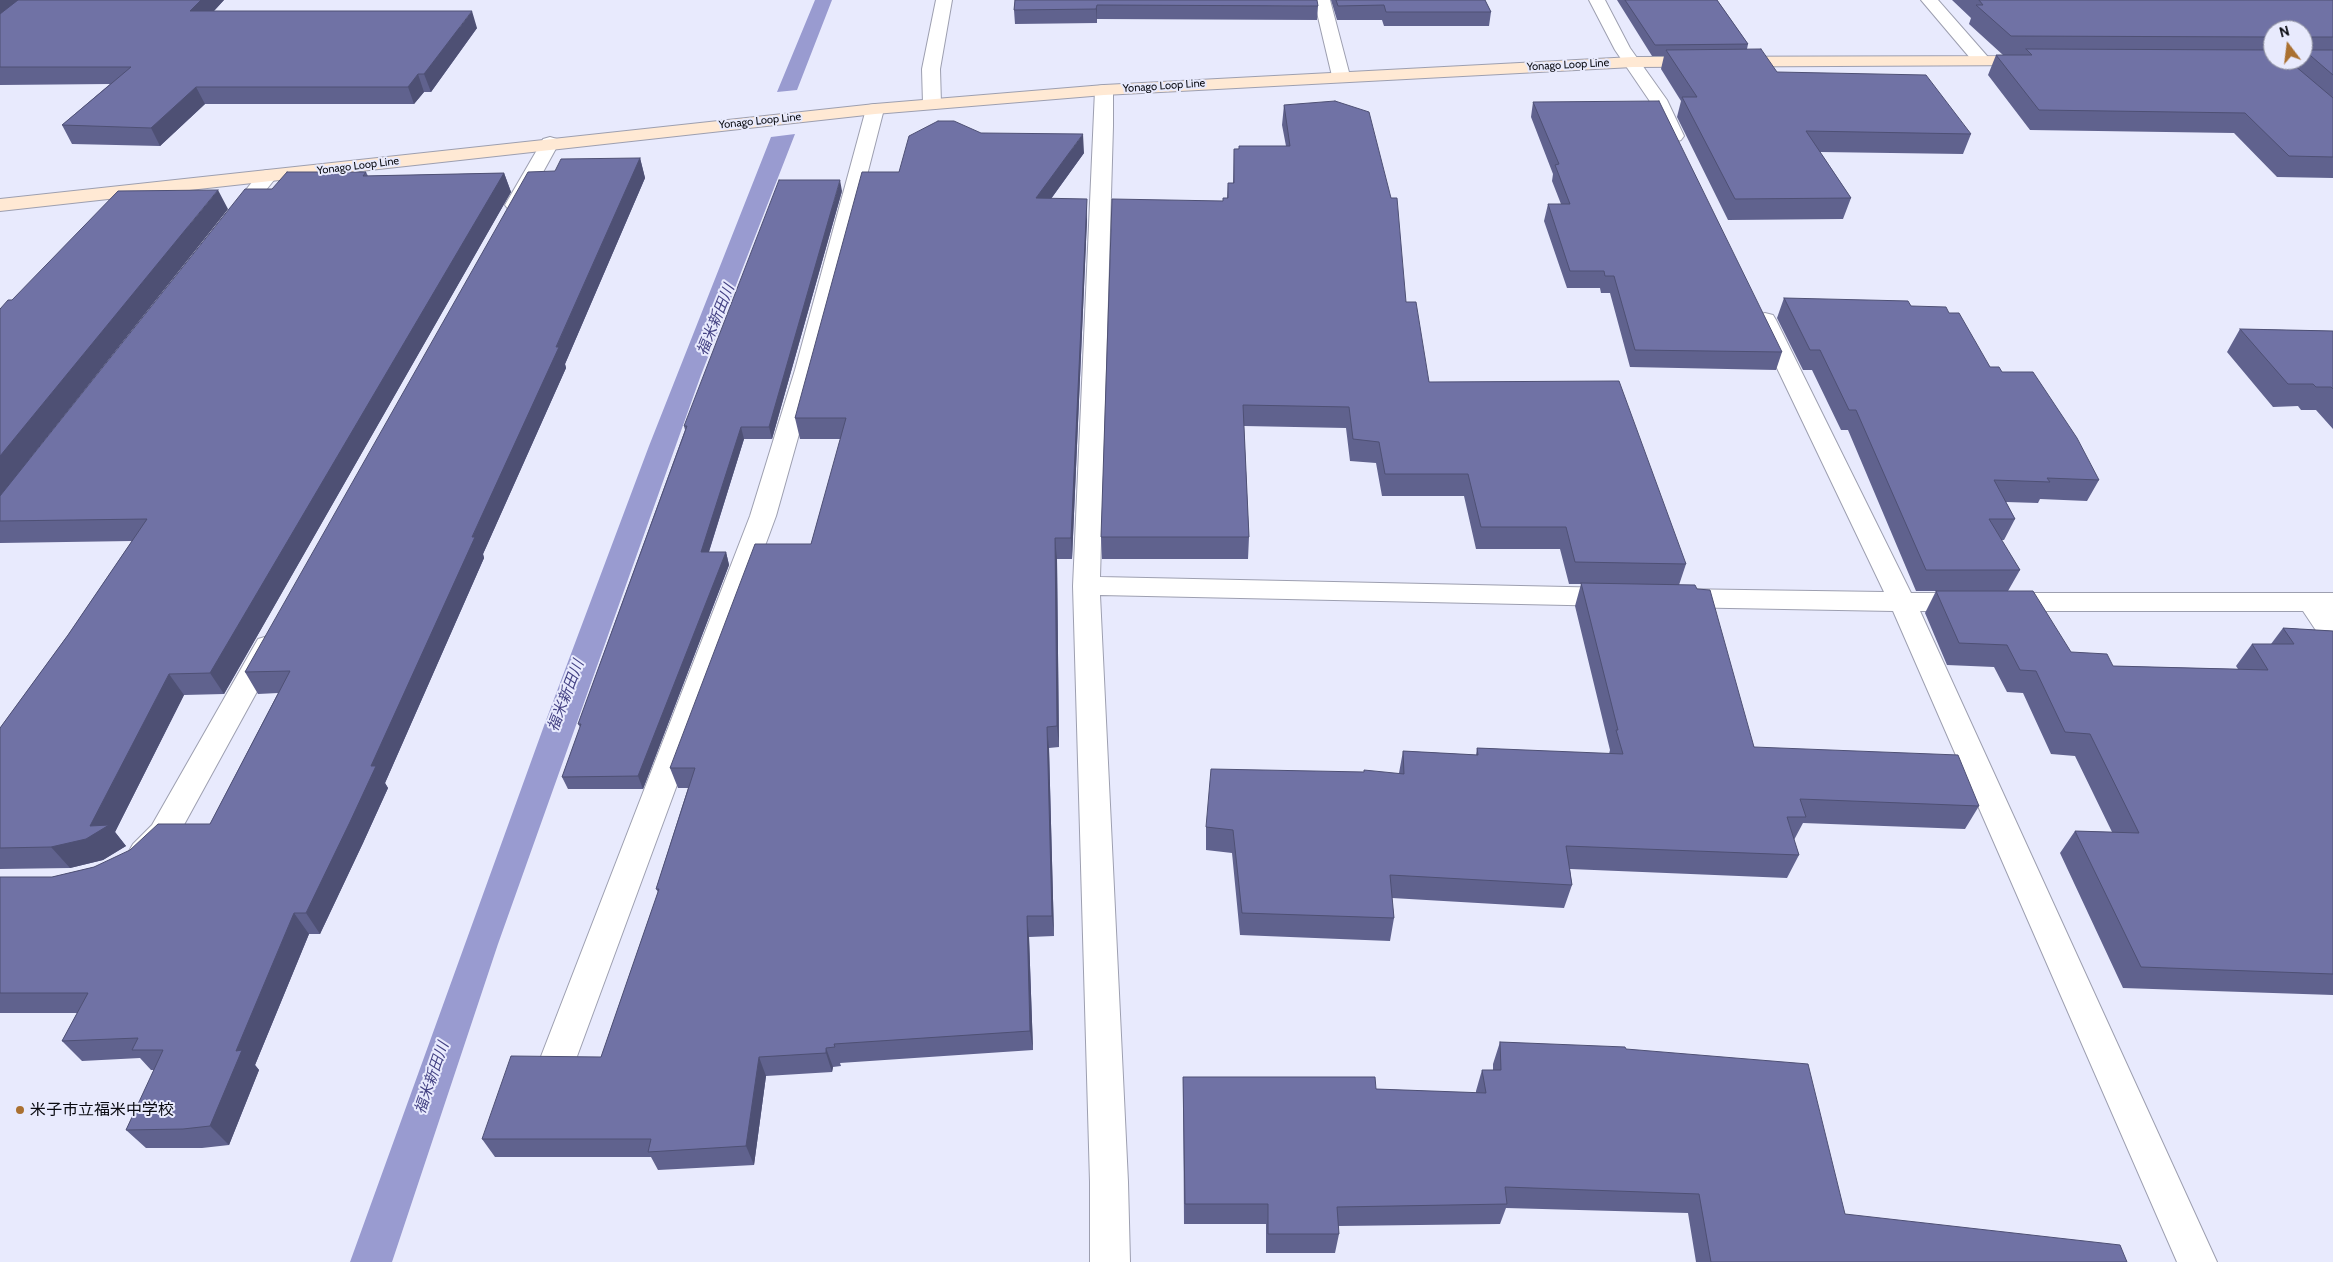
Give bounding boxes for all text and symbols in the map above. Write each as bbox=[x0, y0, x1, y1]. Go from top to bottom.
north arrow bbox=[2263, 20, 2313, 70]
text: N bbox=[2277, 22, 2291, 41]
street label: Yonago Loop Line bbox=[1526, 56, 1610, 74]
street label: Yonago Loop Line bbox=[1122, 77, 1206, 95]
street label: Yonago Loop Line bbox=[718, 110, 802, 132]
street label: Yonago Loop Line bbox=[316, 154, 400, 178]
water label: 福米新田川 bbox=[694, 282, 738, 358]
water label: 福米新田川 bbox=[544, 658, 588, 734]
water label: 福米新田川 bbox=[411, 1040, 453, 1116]
place label: 米子市立福米中学校 bbox=[30, 1100, 174, 1120]
marker: 米子市立福米中学校 bbox=[14, 1104, 26, 1116]

